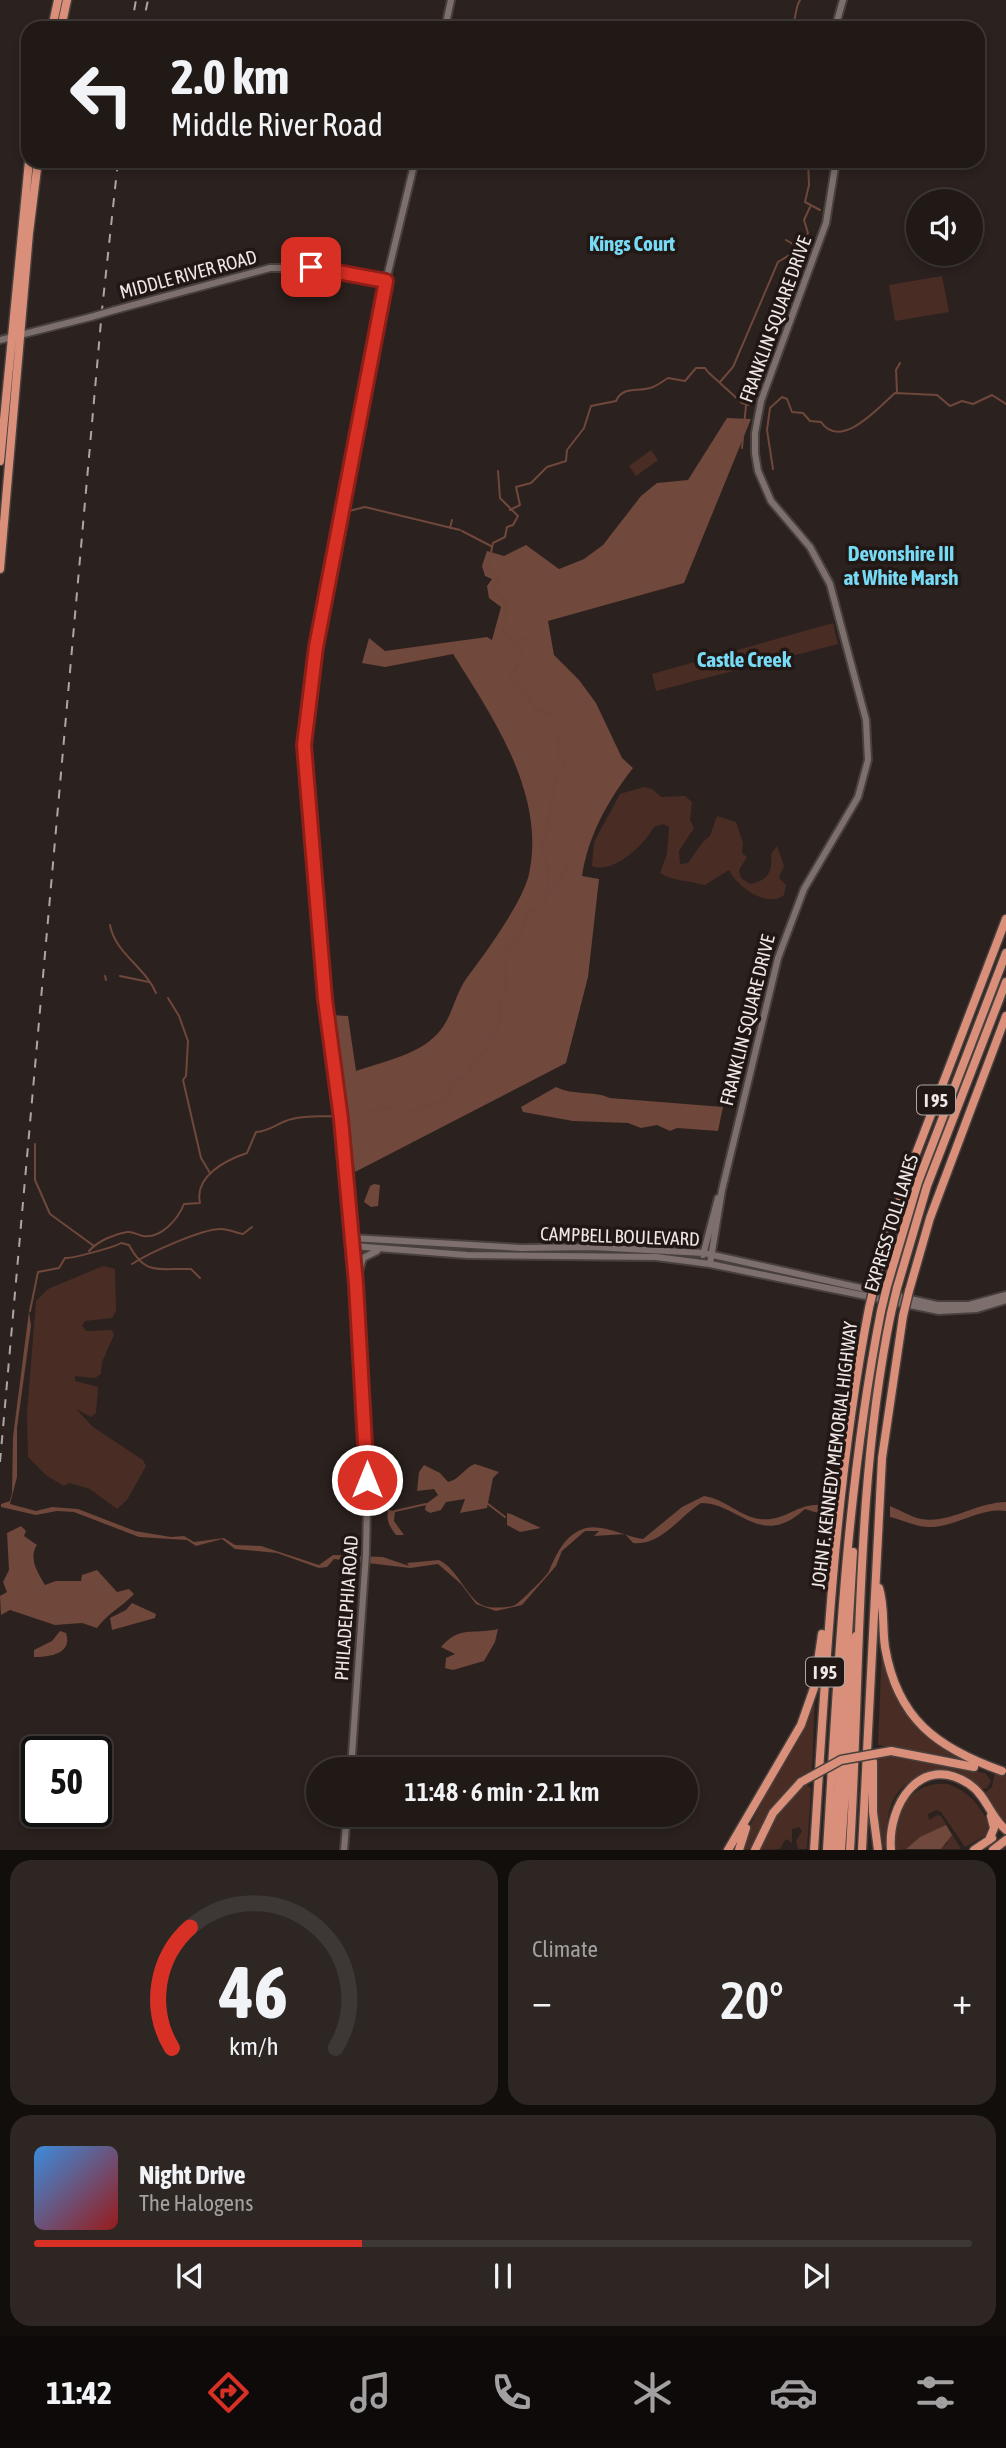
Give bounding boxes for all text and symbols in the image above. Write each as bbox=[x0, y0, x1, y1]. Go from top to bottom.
text: 2.0 km bbox=[171, 48, 289, 104]
icon: left bbox=[56, 49, 147, 140]
text: Middle River Road bbox=[171, 106, 383, 143]
map controls bbox=[906, 189, 983, 266]
button: sound bbox=[906, 189, 983, 266]
district label: Kings Court bbox=[589, 231, 675, 255]
street label: FRANKLIN SQUARE DRIVE bbox=[735, 233, 815, 405]
pin bbox=[281, 237, 341, 297]
street label: MIDDLE RIVER ROAD bbox=[117, 245, 259, 303]
icon: arrive bbox=[292, 248, 330, 286]
district label: Devonshire III at White Marsh bbox=[844, 541, 958, 589]
district label: Castle Creek bbox=[697, 647, 792, 671]
street label: FRANKLIN SQUARE DRIVE bbox=[715, 932, 779, 1108]
road number: I 95 bbox=[917, 1086, 955, 1114]
street label: EXPRESS TOLL LANES bbox=[860, 1152, 922, 1294]
street label: CAMPBELL BOULEVARD bbox=[540, 1222, 700, 1250]
street label: JOHN F. KENNEDY MEMORIAL HIGHWAY bbox=[807, 1320, 861, 1590]
position arrow bbox=[330, 1443, 404, 1517]
street label: PHILADELPHIA ROAD bbox=[330, 1535, 362, 1681]
road number: I 95 bbox=[806, 1658, 844, 1686]
speed limit sign: 50 bbox=[21, 1736, 112, 1827]
text: 11:48 · 6 min · 2.1 km bbox=[405, 1777, 599, 1807]
text: Climate bbox=[532, 1936, 598, 1962]
text: 46 bbox=[219, 1951, 288, 2034]
text: 20° bbox=[720, 1970, 784, 2030]
text: − bbox=[532, 1979, 552, 2022]
text: + bbox=[952, 1979, 972, 2022]
text: km/h bbox=[229, 2032, 279, 2060]
text: Night Drive bbox=[139, 2160, 246, 2190]
text: The Halogens bbox=[139, 2190, 253, 2216]
icon: previous bbox=[171, 2257, 209, 2295]
icon: pause bbox=[484, 2257, 522, 2295]
icon: next bbox=[797, 2257, 835, 2295]
icon: directions bbox=[204, 2368, 253, 2417]
icon: music bbox=[346, 2368, 395, 2417]
icon: phone bbox=[487, 2368, 536, 2417]
icon: climate bbox=[628, 2368, 677, 2417]
icon: car bbox=[769, 2368, 818, 2417]
icon: filters bbox=[911, 2368, 960, 2417]
text: 11:42 bbox=[46, 2374, 112, 2411]

